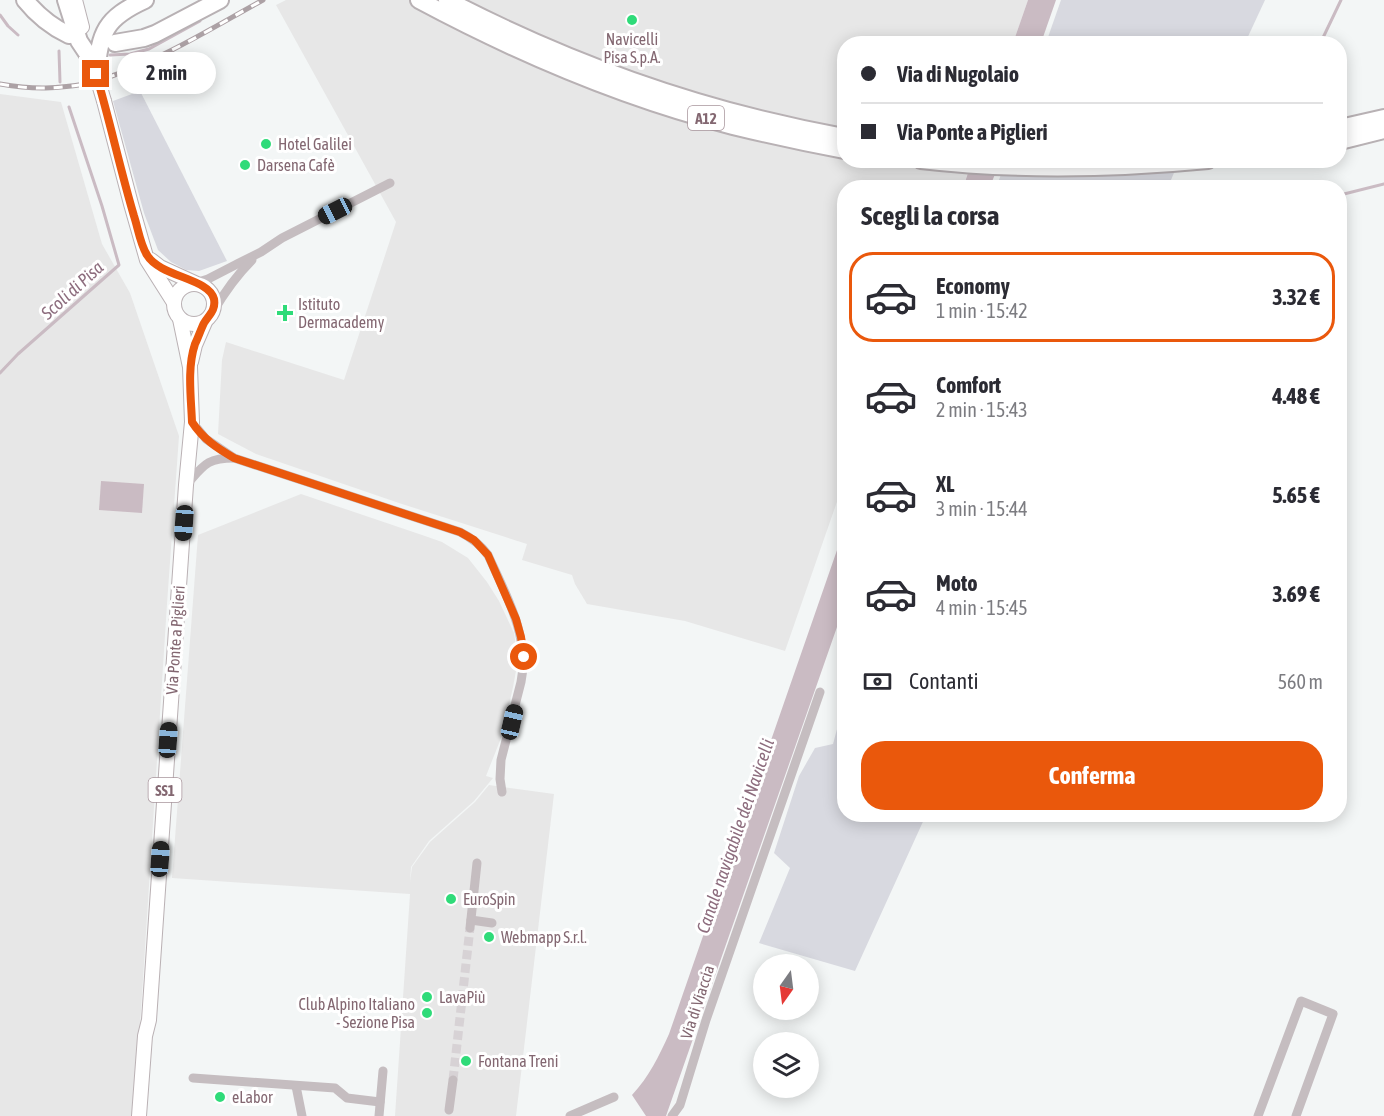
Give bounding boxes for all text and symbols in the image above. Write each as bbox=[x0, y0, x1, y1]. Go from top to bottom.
marker: Navicelli Pisa S.p.A. bbox=[625, 13, 639, 27]
place label: Navicelli Pisa S.p.A. bbox=[603, 30, 661, 67]
callout: 2 min bbox=[117, 53, 216, 95]
route end bbox=[82, 60, 109, 87]
text: 2 min bbox=[146, 61, 187, 84]
text: Via di Nugolaio bbox=[897, 61, 1019, 87]
road number: A12 bbox=[688, 106, 724, 130]
text: Via Ponte a Piglieri bbox=[897, 119, 1048, 145]
place label: Hotel Galilei bbox=[278, 135, 352, 153]
marker: Hotel Galilei bbox=[259, 137, 273, 151]
place label: Darsena Cafè bbox=[257, 156, 335, 174]
marker: Darsena Cafè bbox=[238, 158, 252, 172]
car bbox=[315, 195, 355, 227]
text: Scegli la corsa bbox=[861, 200, 999, 231]
water label: Scoli di Pisa bbox=[36, 256, 108, 324]
icon: car bbox=[864, 270, 918, 324]
text: Economy bbox=[936, 273, 1010, 299]
text: 3.32 € bbox=[1272, 284, 1320, 310]
place label: Istituto Dermacademy bbox=[298, 295, 385, 332]
text: 1 min · 15:42 bbox=[936, 299, 1028, 322]
marker: Istituto Dermacademy bbox=[276, 304, 294, 322]
icon: car bbox=[864, 369, 918, 423]
text: Comfort bbox=[936, 372, 1001, 398]
text: 4.48 € bbox=[1272, 383, 1320, 409]
text: 2 min · 15:43 bbox=[936, 398, 1028, 421]
icon: car bbox=[864, 468, 918, 522]
text: XL bbox=[936, 471, 954, 497]
text: 5.65 € bbox=[1272, 482, 1320, 508]
text: 3 min · 15:44 bbox=[936, 497, 1028, 520]
car bbox=[174, 504, 194, 542]
icon: car bbox=[864, 567, 918, 621]
text: Moto bbox=[936, 570, 978, 596]
text: 3.69 € bbox=[1272, 581, 1320, 607]
street label: Via Ponte a Piglieri bbox=[162, 585, 189, 695]
text: 4 min · 15:45 bbox=[936, 596, 1028, 619]
route start bbox=[510, 643, 537, 670]
icon: cash bbox=[861, 665, 894, 698]
text: Contanti bbox=[909, 668, 979, 694]
text: 560 m bbox=[1278, 670, 1323, 693]
car bbox=[499, 702, 525, 742]
car bbox=[158, 721, 178, 759]
water label: Canale navigabile dei Navicelli bbox=[692, 736, 778, 936]
button: Conferma bbox=[861, 741, 1323, 810]
road number: SS1 bbox=[148, 778, 182, 802]
car bbox=[150, 840, 170, 878]
place label: EuroSpin bbox=[463, 890, 516, 909]
marker: EuroSpin bbox=[444, 892, 458, 906]
place label: Webmapp S.r.l. bbox=[501, 928, 587, 947]
marker: Webmapp S.r.l. bbox=[482, 930, 496, 944]
north arrow bbox=[753, 954, 819, 1020]
map controls bbox=[753, 954, 819, 1098]
street label: Via di Viaccia bbox=[677, 963, 717, 1041]
place label: LavaPiù bbox=[439, 988, 485, 1006]
marker: LavaPiù bbox=[420, 990, 434, 1004]
place label: Club Alpino Italiano - Sezione Pisa bbox=[298, 995, 415, 1031]
marker: Club Alpino Italiano - Sezione Pisa bbox=[420, 1006, 434, 1020]
button: layers bbox=[753, 1032, 819, 1098]
place label: Fontana Treni bbox=[478, 1052, 558, 1070]
marker: Fontana Treni bbox=[459, 1054, 473, 1068]
place label: eLabor bbox=[232, 1088, 273, 1106]
marker: eLabor bbox=[213, 1090, 227, 1104]

